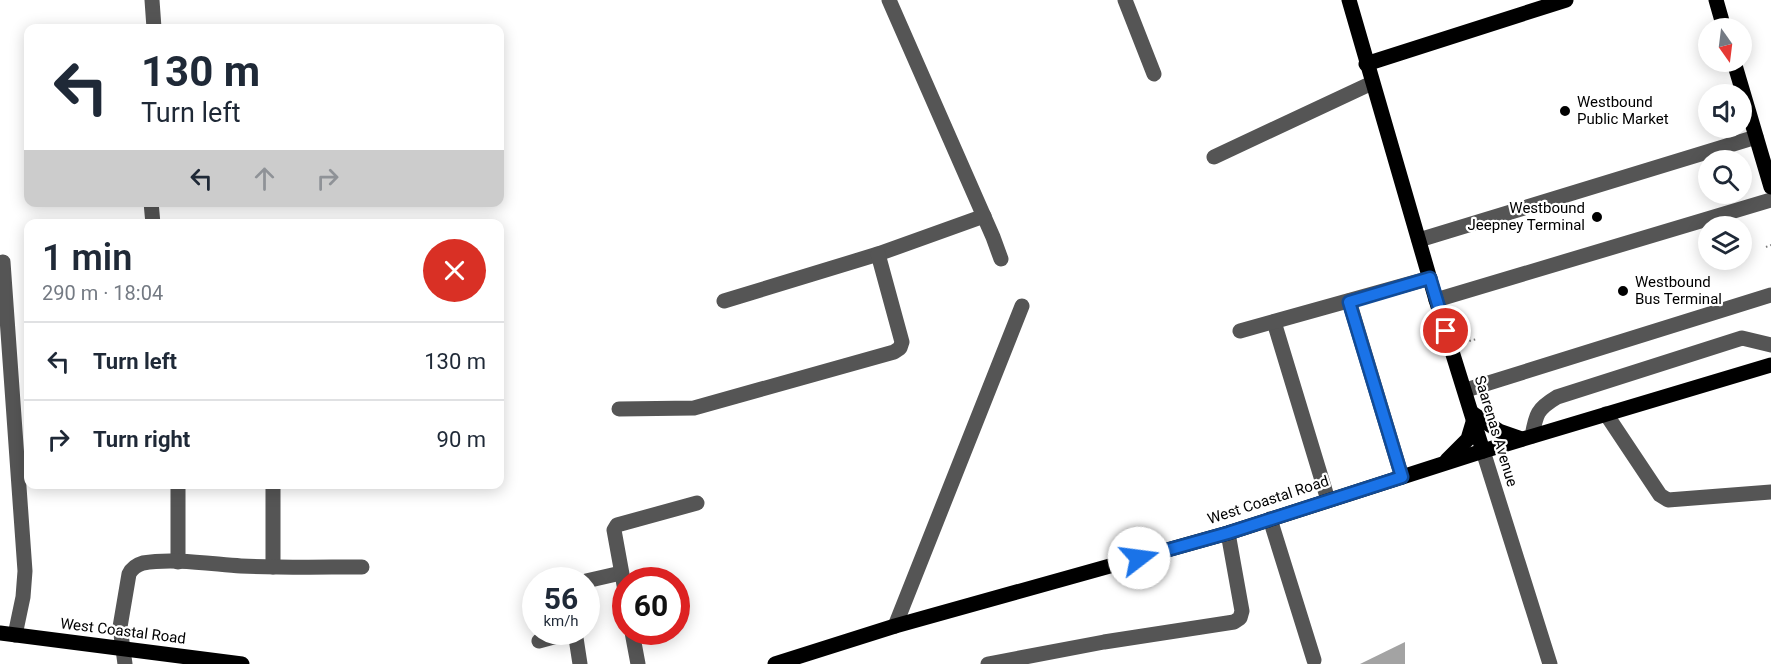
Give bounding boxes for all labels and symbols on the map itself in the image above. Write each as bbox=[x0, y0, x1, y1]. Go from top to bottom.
north arrow bbox=[1698, 18, 1752, 72]
place label: Westbound Public Market bbox=[1577, 93, 1669, 128]
marker: Westbound Public Market bbox=[1558, 104, 1572, 118]
place label: Westbound Jeepney Terminal bbox=[1468, 199, 1585, 234]
marker: Westbound Jeepney Terminal bbox=[1590, 210, 1604, 224]
place label: Westbound Bus Terminal bbox=[1635, 273, 1722, 308]
marker: Westbound Bus Terminal bbox=[1616, 284, 1630, 298]
pin bbox=[1420, 305, 1471, 356]
street label: Saarenas Avenue bbox=[1471, 373, 1521, 489]
street label: West Coastal Road bbox=[1205, 472, 1331, 528]
position arrow bbox=[1107, 526, 1171, 590]
speed limit sign: 60 bbox=[612, 567, 690, 645]
street label: West Coastal Road bbox=[59, 614, 187, 648]

